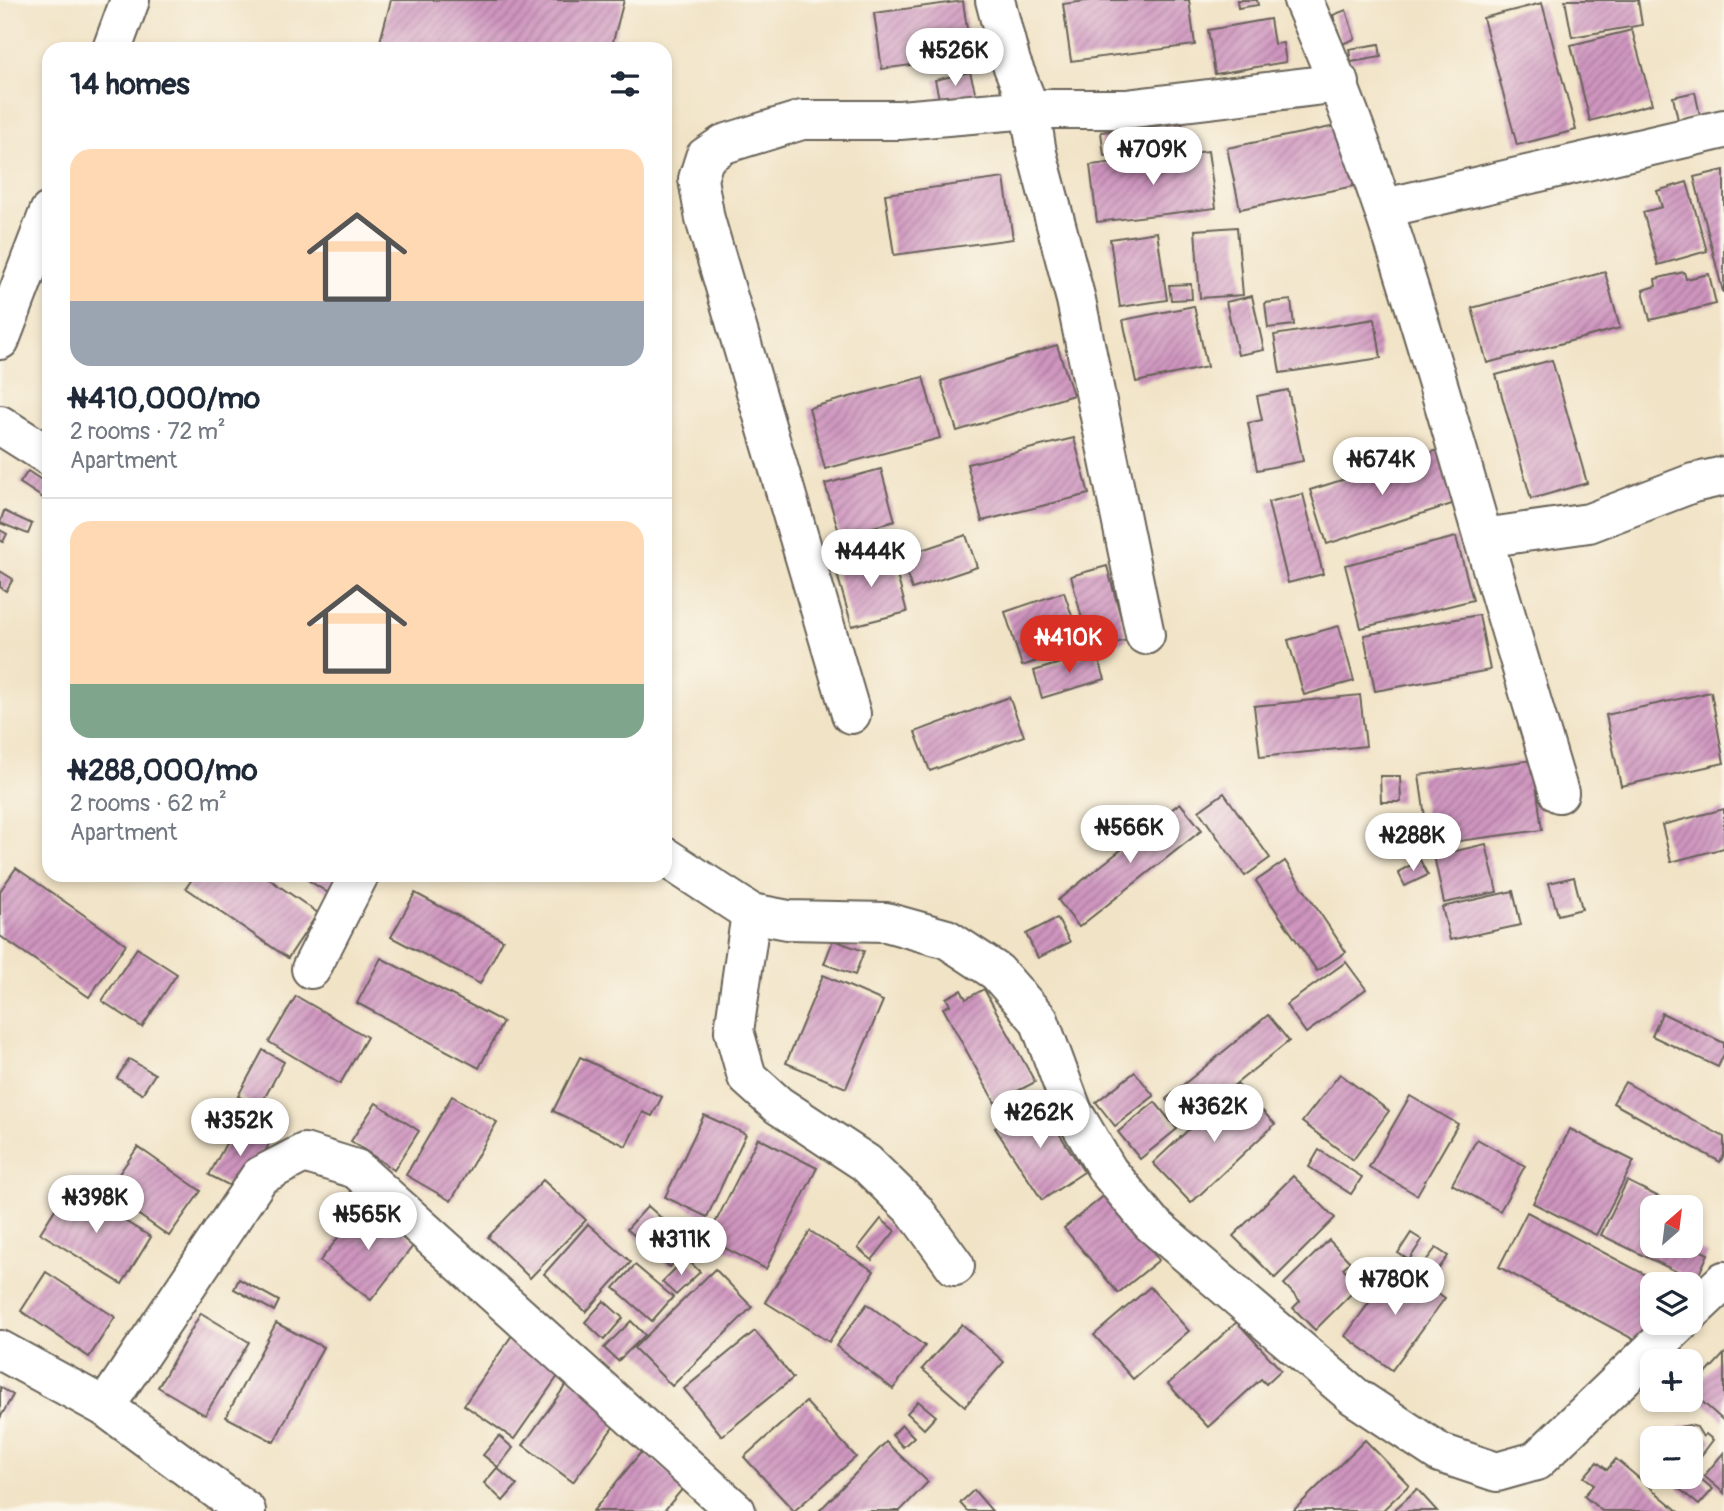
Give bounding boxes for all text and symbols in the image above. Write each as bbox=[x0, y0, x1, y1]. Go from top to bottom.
pin: ₦526K bbox=[906, 28, 1004, 88]
text: ₦526K bbox=[922, 36, 988, 65]
icon: filters bbox=[606, 65, 644, 103]
text: 14 homes bbox=[70, 66, 190, 103]
pin: ₦709K bbox=[1104, 128, 1202, 187]
text: ₦709K bbox=[1119, 135, 1187, 164]
icon: home bbox=[294, 194, 420, 320]
text: ₦410,000/mo bbox=[70, 380, 260, 417]
text: 2 rooms · 72 m² bbox=[70, 417, 226, 446]
pin: ₦674K bbox=[1333, 438, 1431, 497]
text: ₦674K bbox=[1349, 445, 1415, 474]
text: Apartment bbox=[70, 446, 177, 475]
pin: ₦444K bbox=[822, 530, 920, 589]
text: ₦444K bbox=[837, 537, 905, 566]
icon: home bbox=[294, 566, 420, 692]
pin: ₦410K bbox=[1020, 616, 1118, 675]
text: ₦410K bbox=[1036, 623, 1102, 652]
text: ₦288,000/mo bbox=[70, 752, 258, 789]
text: 2 rooms · 62 m² bbox=[70, 789, 227, 818]
pin: ₦566K bbox=[1081, 806, 1179, 865]
text: ₦566K bbox=[1097, 813, 1163, 842]
pin: ₦288K bbox=[1364, 814, 1462, 873]
text: Apartment bbox=[70, 818, 177, 847]
text: ₦288K bbox=[1381, 821, 1445, 850]
pin: ₦362K bbox=[1165, 1084, 1263, 1144]
pin: ₦262K bbox=[991, 1090, 1089, 1150]
text: ₦362K bbox=[1181, 1092, 1247, 1121]
pin: ₦352K bbox=[191, 1098, 289, 1158]
text: ₦262K bbox=[1007, 1098, 1073, 1127]
text: ₦352K bbox=[207, 1106, 273, 1135]
pin: ₦398K bbox=[47, 1176, 145, 1235]
text: ₦398K bbox=[64, 1183, 128, 1212]
pin: ₦565K bbox=[319, 1192, 417, 1252]
north arrow bbox=[1640, 1195, 1703, 1258]
map controls bbox=[1640, 1195, 1703, 1489]
text: ₦565K bbox=[335, 1200, 401, 1229]
pin: ₦311K bbox=[632, 1218, 730, 1277]
text: ₦311K bbox=[652, 1225, 710, 1254]
pin: ₦780K bbox=[1346, 1258, 1444, 1317]
text: ₦780K bbox=[1361, 1265, 1429, 1294]
button: layers bbox=[1640, 1272, 1703, 1335]
button: + bbox=[1640, 1349, 1703, 1412]
button: − bbox=[1640, 1426, 1703, 1489]

